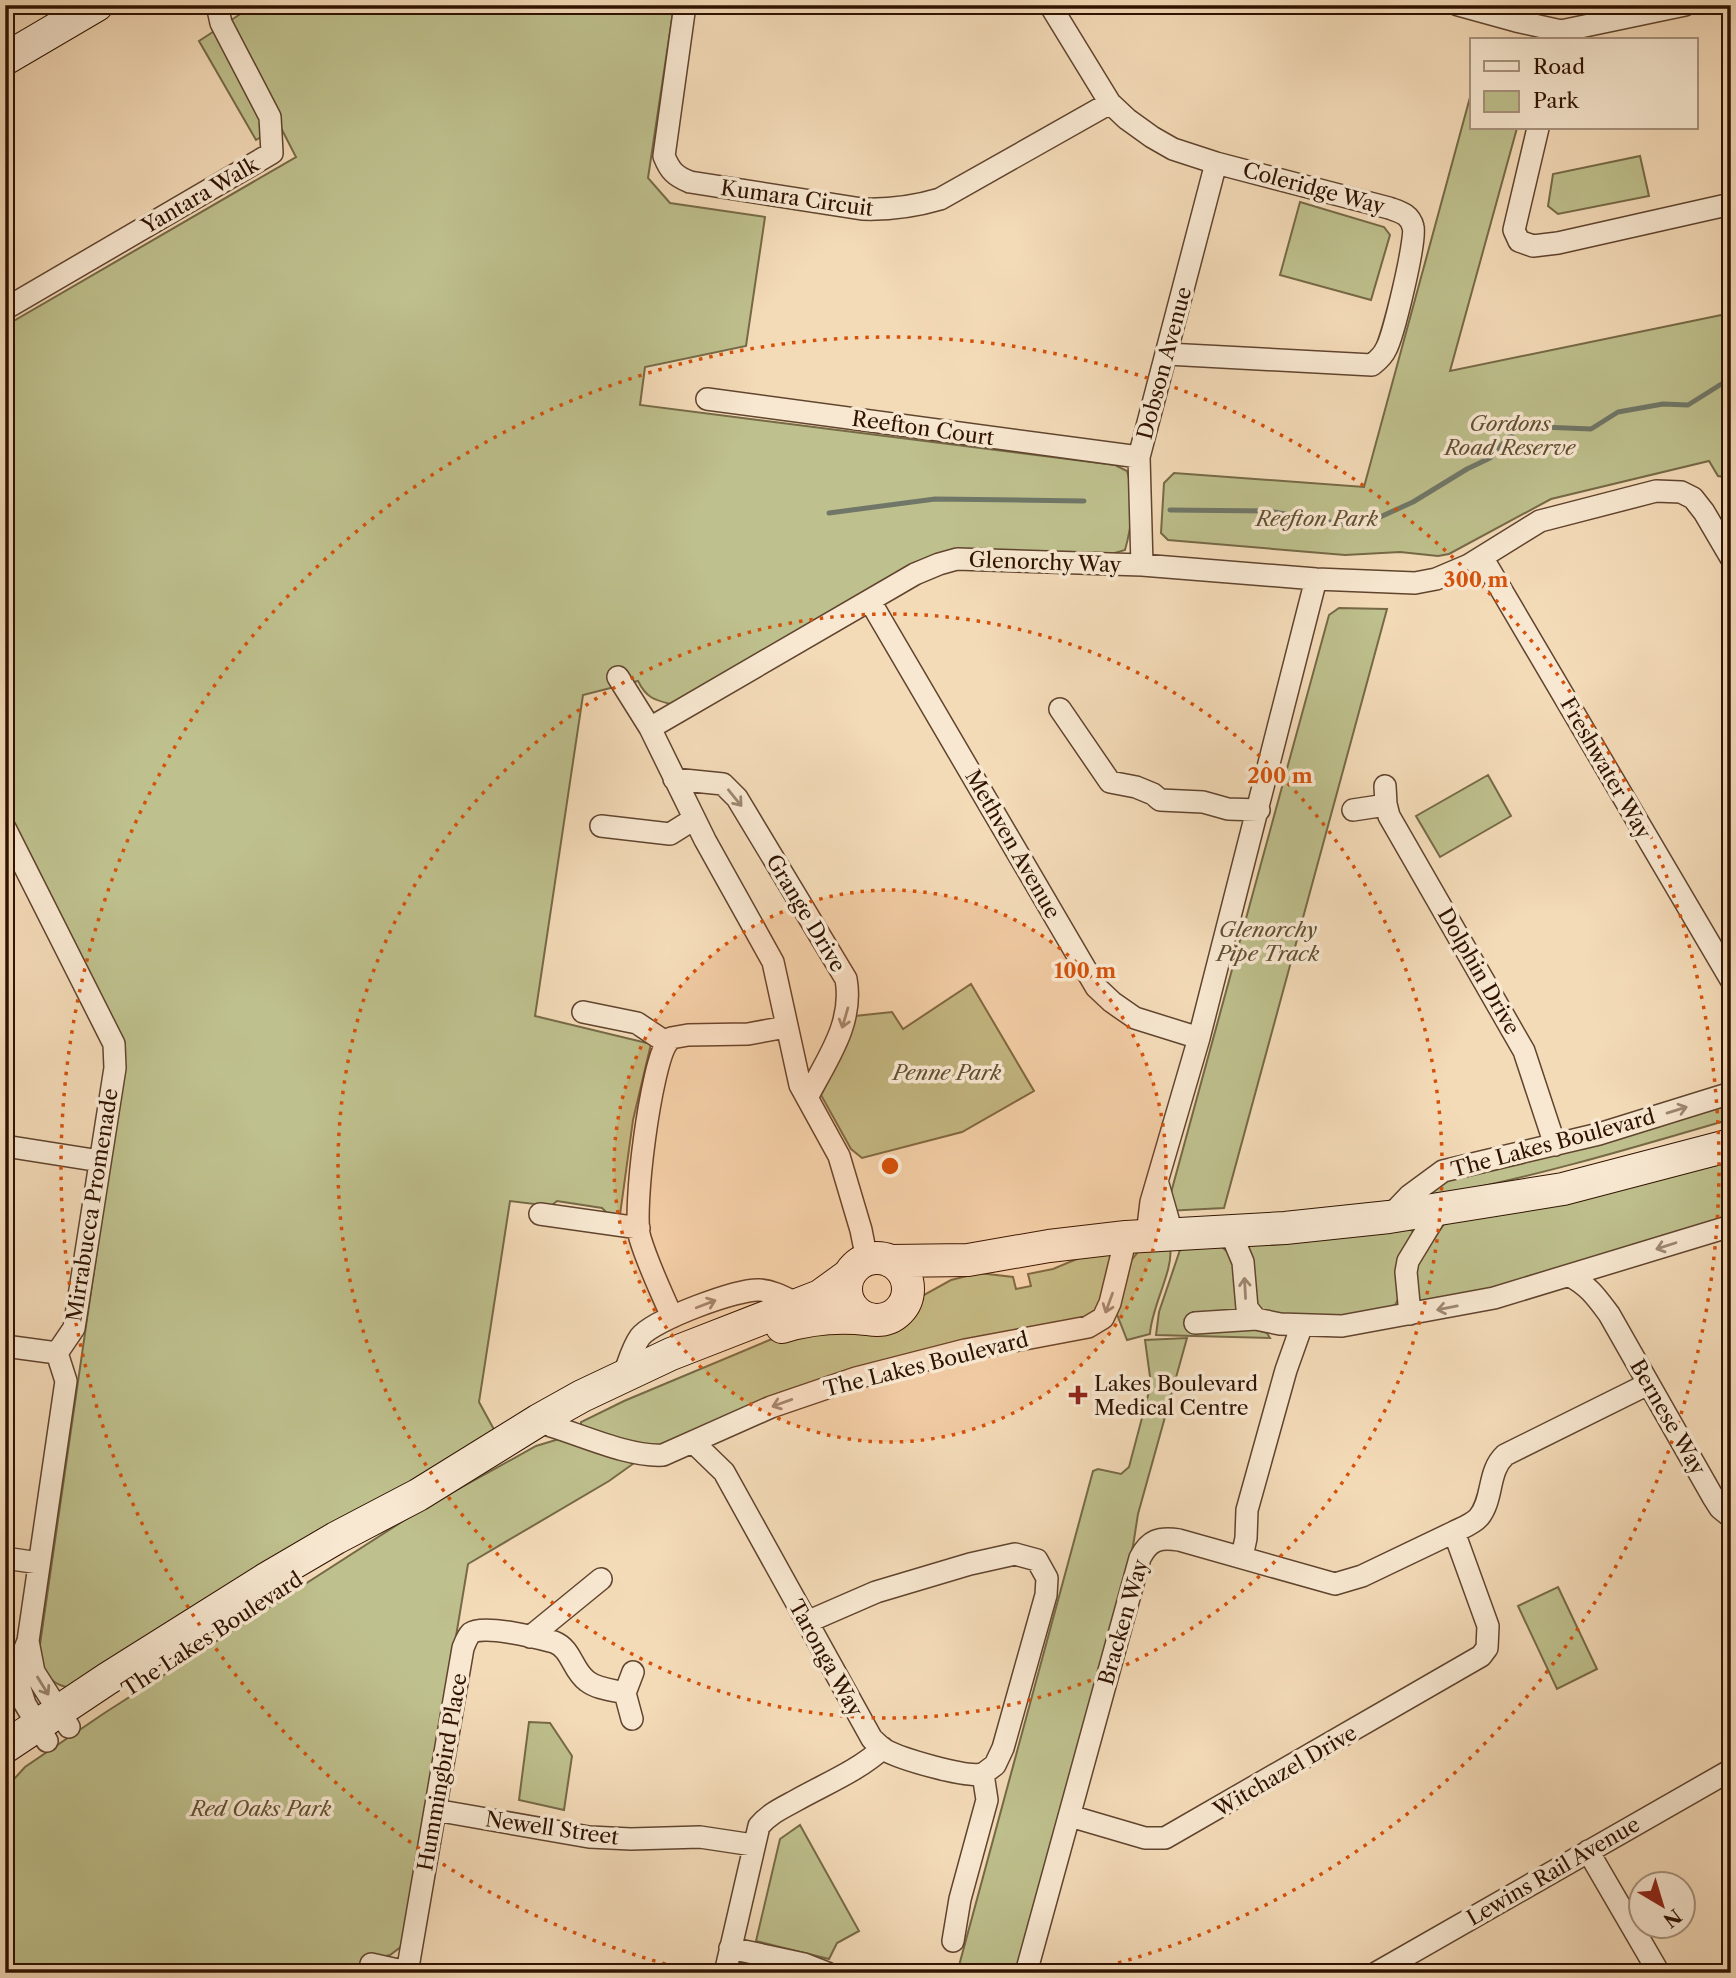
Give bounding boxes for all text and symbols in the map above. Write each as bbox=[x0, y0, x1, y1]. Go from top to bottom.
legend bbox=[1470, 38, 1698, 130]
text: Road bbox=[1533, 54, 1585, 79]
text: Park bbox=[1533, 88, 1579, 113]
street label: Yantara Walk bbox=[136, 151, 264, 239]
street label: Coleridge Way bbox=[1240, 157, 1388, 219]
street label: Kumara Circuit bbox=[719, 175, 876, 221]
street label: Dobson Avenue bbox=[1132, 284, 1196, 442]
street label: Reefton Court bbox=[850, 406, 996, 450]
park label: Gordons Road Reserve bbox=[1443, 411, 1576, 460]
park label: Reefton Park bbox=[1254, 506, 1378, 531]
street label: Glenorchy Way bbox=[968, 547, 1122, 577]
text: 300 m bbox=[1444, 567, 1508, 592]
street label: Freshwater Way bbox=[1555, 693, 1657, 843]
text: 200 m bbox=[1247, 763, 1313, 788]
street label: Methven Avenue bbox=[960, 765, 1066, 923]
one-way arrow bbox=[728, 789, 743, 807]
street label: Grange Drive bbox=[761, 850, 851, 976]
street label: Dolphin Drive bbox=[1433, 903, 1525, 1039]
park label: Glenorchy Pipe Track bbox=[1215, 917, 1320, 966]
text: 100 m bbox=[1054, 958, 1116, 983]
one-way arrow bbox=[837, 1007, 850, 1029]
park label: Penne Park bbox=[891, 1060, 1001, 1085]
street label: Mirrabucca Promenade bbox=[61, 1087, 123, 1323]
one-way arrow bbox=[1665, 1103, 1687, 1115]
street label: The Lakes Boulevard bbox=[1448, 1104, 1658, 1182]
centre of rings bbox=[878, 1154, 902, 1178]
one-way arrow bbox=[1655, 1241, 1677, 1254]
one-way arrow bbox=[1238, 1277, 1251, 1300]
one-way arrow bbox=[1102, 1291, 1114, 1313]
one-way arrow bbox=[695, 1297, 716, 1310]
one-way arrow bbox=[1436, 1301, 1459, 1315]
street label: The Lakes Boulevard bbox=[821, 1326, 1031, 1402]
street label: Bernese Way bbox=[1625, 1355, 1711, 1479]
place label: Lakes Boulevard Medical Centre bbox=[1094, 1371, 1258, 1420]
marker: Lakes Boulevard Medical Centre bbox=[1068, 1385, 1088, 1405]
one-way arrow bbox=[771, 1398, 793, 1410]
street label: Bracken Way bbox=[1093, 1556, 1153, 1688]
street label: The Lakes Boulevard bbox=[117, 1566, 307, 1702]
street label: Taronga Way bbox=[784, 1595, 868, 1721]
street label: Hummingbird Place bbox=[412, 1671, 472, 1873]
one-way arrow bbox=[35, 1676, 50, 1695]
street label: Witchazel Drive bbox=[1208, 1720, 1361, 1823]
park label: Red Oaks Park bbox=[189, 1796, 332, 1821]
street label: Newell Street bbox=[484, 1806, 621, 1850]
street label: Lewins Rail Avenue bbox=[1462, 1811, 1644, 1931]
north arrow bbox=[1628, 1870, 1698, 1940]
text: N bbox=[1659, 1904, 1686, 1932]

